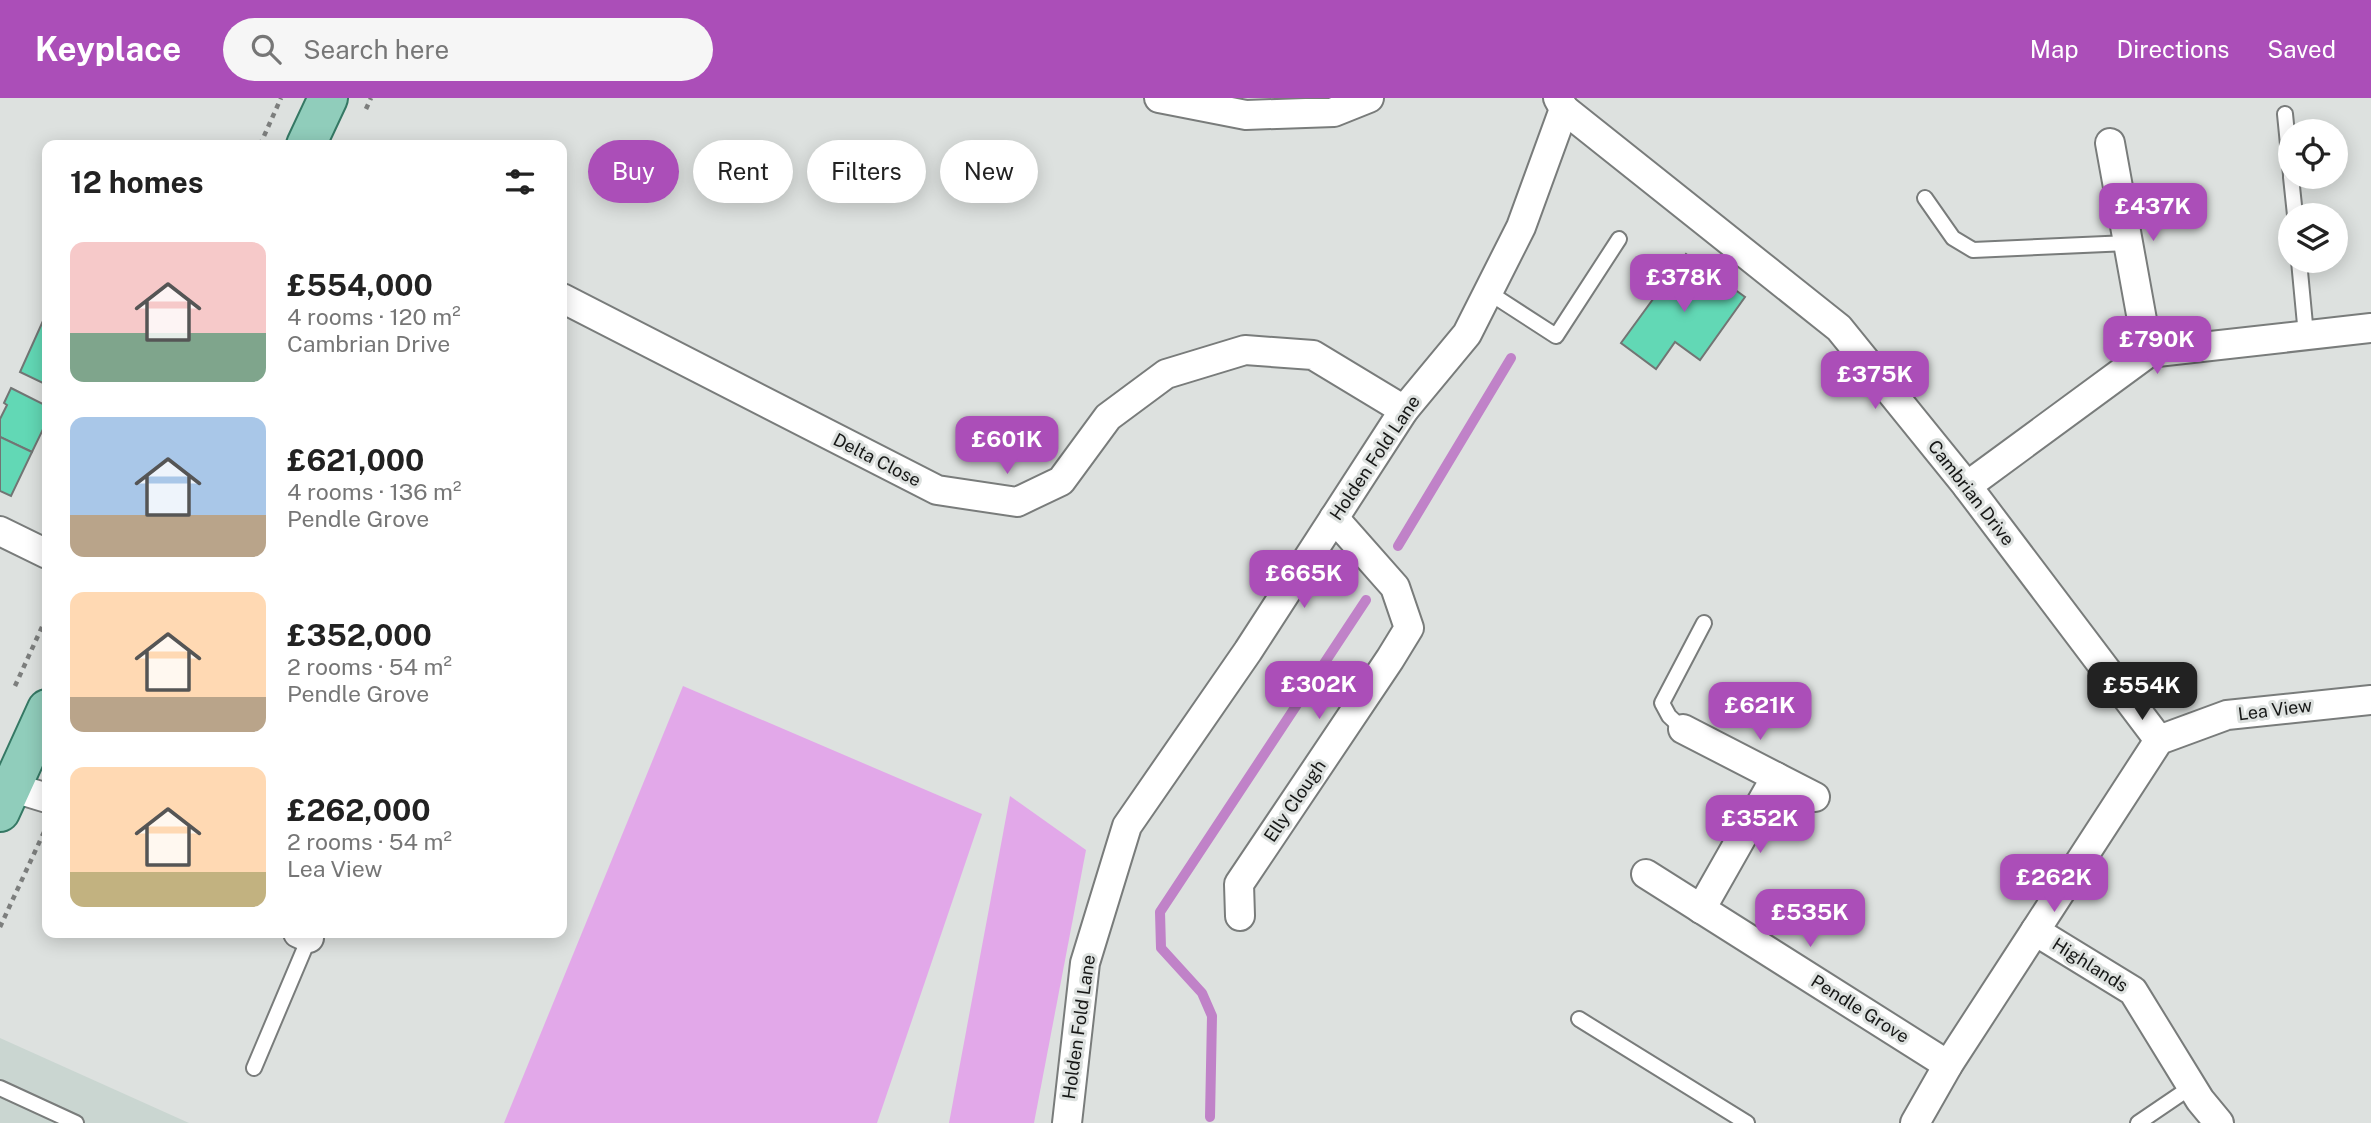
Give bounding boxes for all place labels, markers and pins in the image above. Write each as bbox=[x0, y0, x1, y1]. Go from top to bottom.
pin: £437K bbox=[2104, 184, 2202, 243]
pin: £378K bbox=[1635, 254, 1733, 314]
pin: £790K bbox=[2108, 316, 2206, 376]
pin: £375K bbox=[1826, 352, 1924, 411]
pin: £601K bbox=[958, 416, 1056, 476]
pin: £665K bbox=[1255, 550, 1353, 610]
pin: £302K bbox=[1270, 662, 1368, 721]
pin: £554K bbox=[2093, 662, 2191, 722]
pin: £621K bbox=[1711, 682, 1809, 742]
pin: £352K bbox=[1711, 796, 1809, 855]
pin: £262K bbox=[2005, 854, 2103, 914]
pin: £535K bbox=[1761, 890, 1859, 949]

